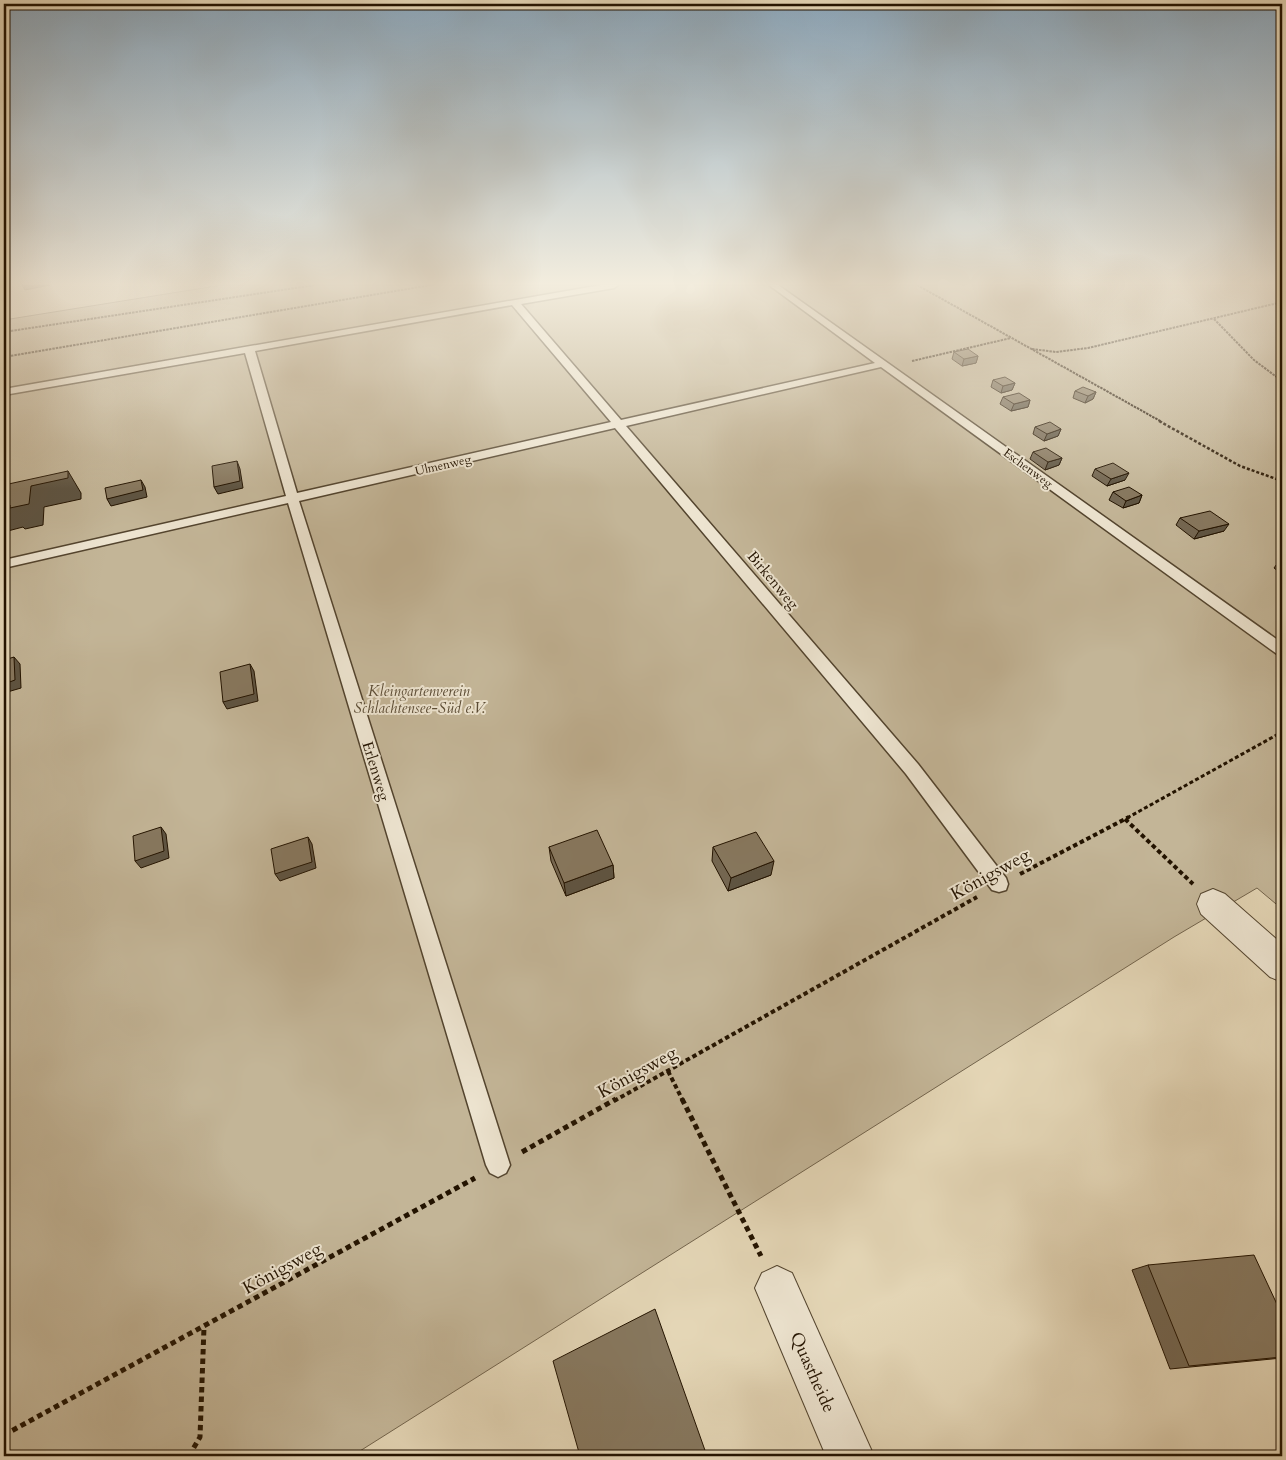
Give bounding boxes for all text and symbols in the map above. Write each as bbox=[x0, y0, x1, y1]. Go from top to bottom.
street label: Eschenweg bbox=[1000, 445, 1056, 492]
street label: Ulmenweg bbox=[413, 451, 473, 479]
street label: Birkenweg bbox=[743, 547, 804, 614]
park label: Kleingartenverein Schlachtensee-Süd e.V. bbox=[354, 681, 487, 718]
street label: Erlenweg bbox=[357, 739, 395, 804]
street label: Königsweg bbox=[946, 842, 1035, 907]
street label: Königsweg bbox=[593, 1040, 682, 1105]
street label: Königsweg bbox=[238, 1236, 327, 1301]
street label: Quastheide bbox=[784, 1328, 841, 1416]

